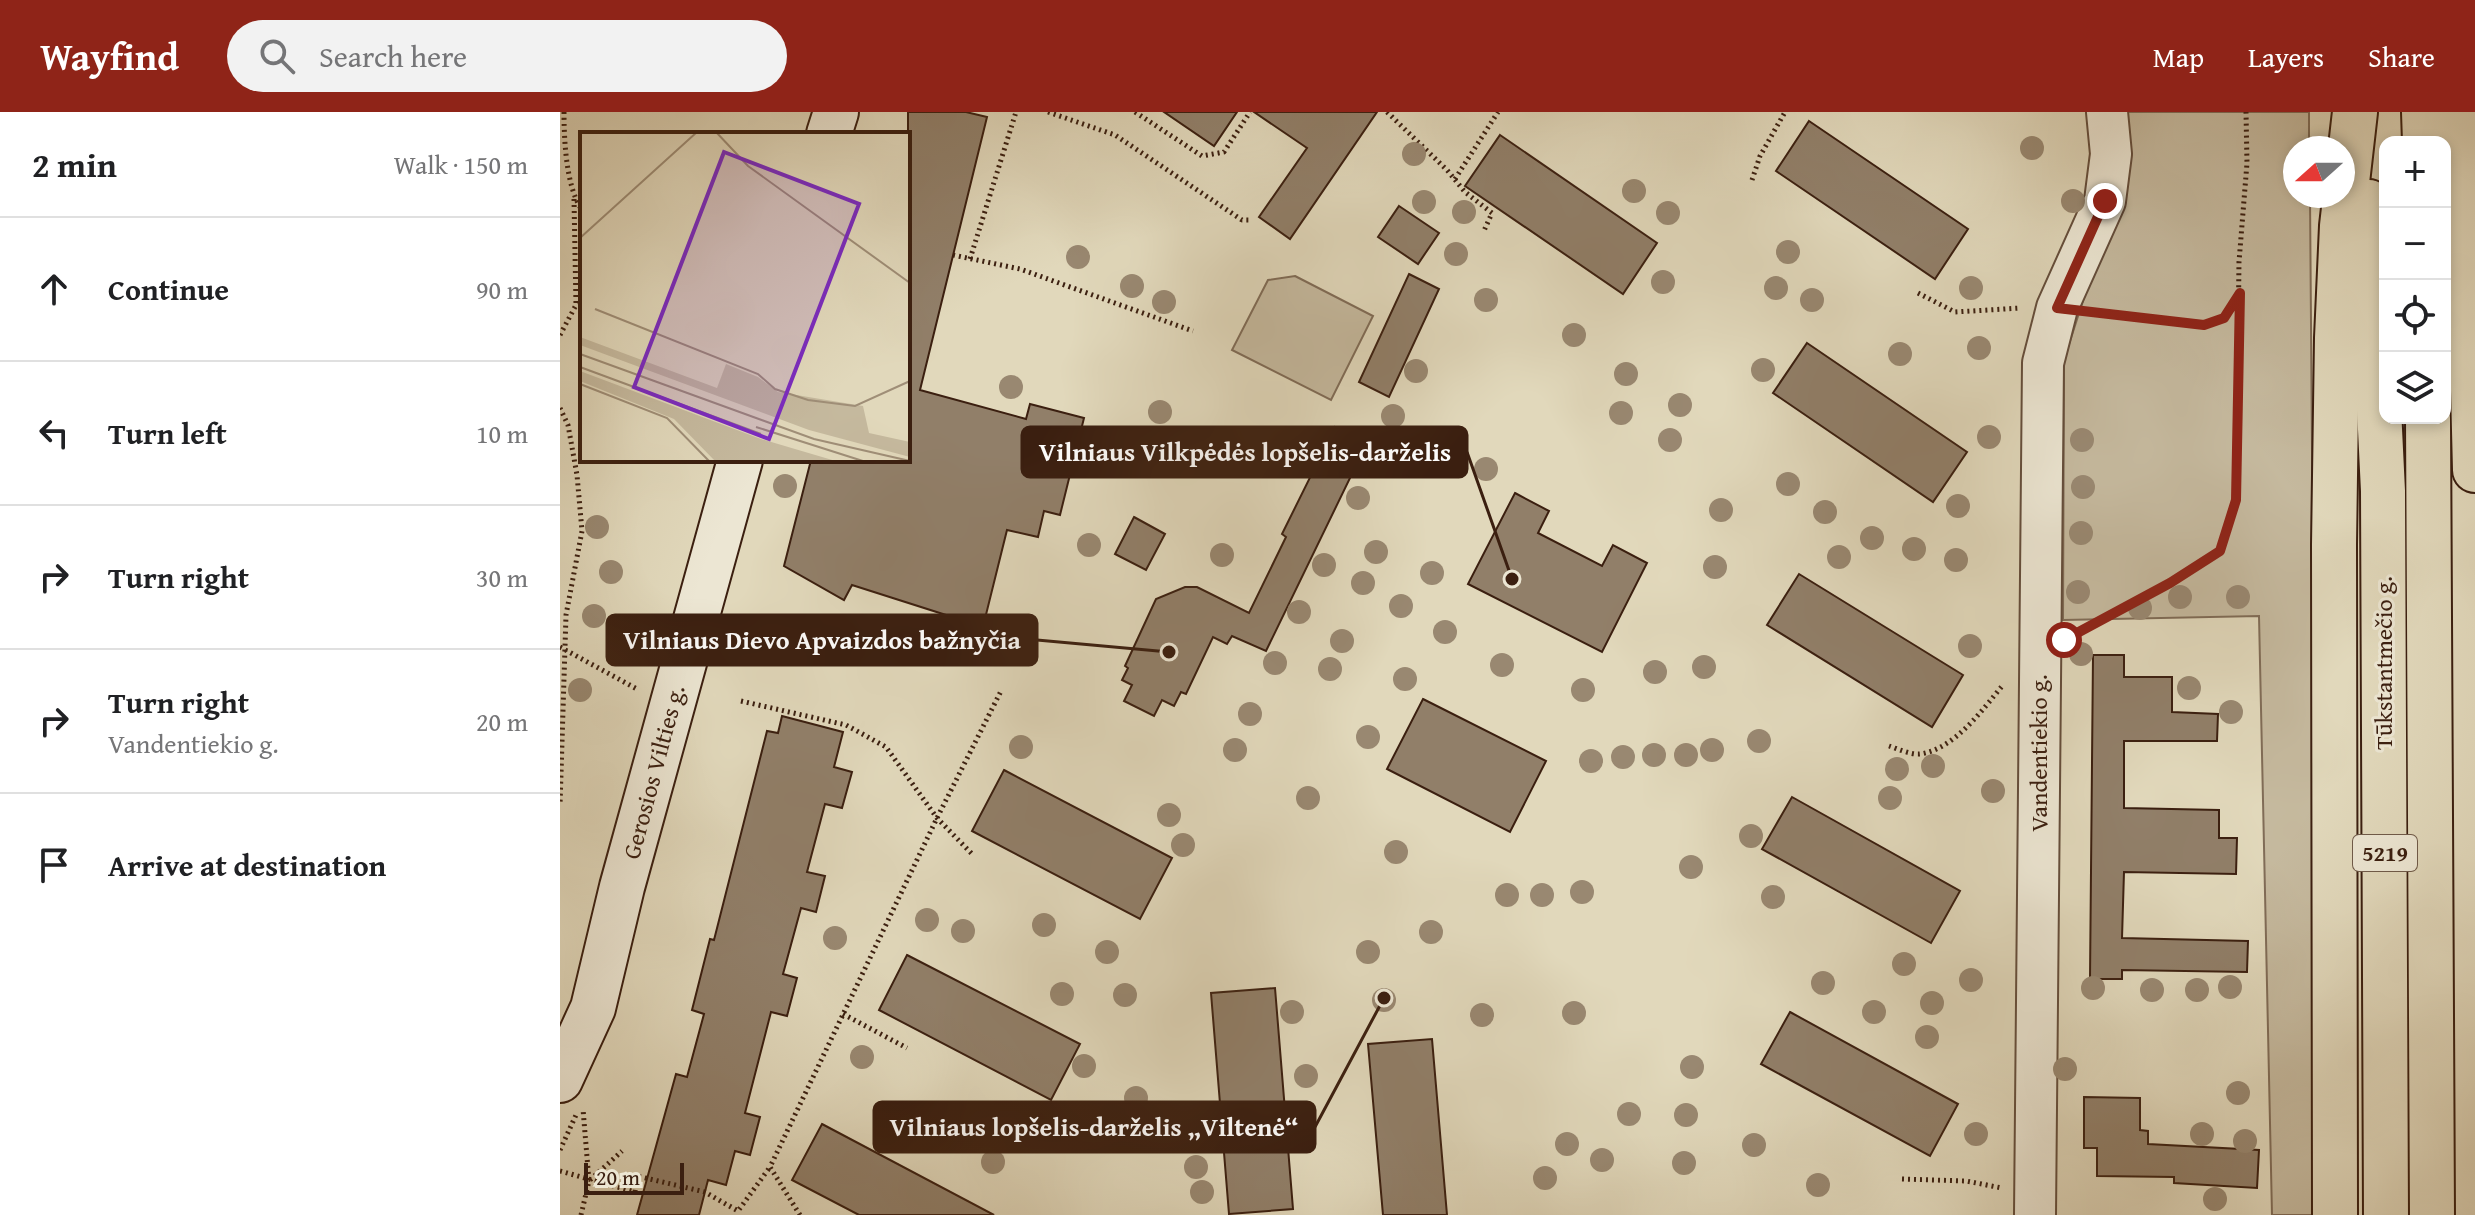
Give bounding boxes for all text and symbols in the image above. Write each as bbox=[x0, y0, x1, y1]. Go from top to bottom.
search box bbox=[227, 20, 787, 92]
text: Wayfind bbox=[40, 28, 179, 84]
icon: search bbox=[255, 34, 299, 78]
text: Search here bbox=[319, 34, 467, 78]
text: Map bbox=[2153, 36, 2204, 77]
text: Layers bbox=[2248, 36, 2324, 77]
text: Share bbox=[2368, 36, 2435, 77]
inset map bbox=[580, 132, 910, 462]
north arrow bbox=[2283, 136, 2355, 208]
map controls bbox=[2379, 136, 2451, 424]
button: + bbox=[2379, 136, 2451, 208]
text: 2 min bbox=[32, 140, 117, 189]
text: Walk · 150 m bbox=[394, 145, 528, 184]
route end bbox=[2087, 183, 2123, 219]
button: − bbox=[2379, 208, 2451, 280]
icon: ahead bbox=[32, 267, 76, 311]
text: Continue bbox=[108, 267, 229, 311]
text: 90 m bbox=[476, 270, 528, 309]
button: locate bbox=[2379, 280, 2451, 352]
button: layers bbox=[2379, 352, 2451, 424]
icon: left bbox=[32, 411, 76, 455]
text: Turn left bbox=[108, 411, 227, 455]
text: 10 m bbox=[476, 414, 528, 453]
callout: Vilniaus Vilkpėdės lopšelis-darželis bbox=[1022, 427, 1467, 477]
text: Vilniaus Vilkpėdės lopšelis-darželis bbox=[1039, 432, 1451, 471]
icon: right bbox=[32, 555, 76, 599]
text: Turn right bbox=[108, 555, 249, 599]
text: 30 m bbox=[476, 558, 528, 597]
street label: Tūkstantmečio g. bbox=[2366, 576, 2401, 750]
callout: Vilniaus Dievo Apvaizdos bažnyčia bbox=[607, 615, 1037, 665]
text: Vilniaus Dievo Apvaizdos bažnyčia bbox=[623, 620, 1022, 659]
route start bbox=[2046, 622, 2082, 658]
street label: Vandentiekio g. bbox=[2021, 674, 2056, 832]
text: Turn right bbox=[108, 680, 249, 724]
street label: Gerosios Vilties g. bbox=[613, 681, 694, 863]
icon: right bbox=[32, 699, 76, 743]
text: 20 m bbox=[476, 702, 528, 741]
text: Vandentiekio g. bbox=[108, 724, 278, 763]
road number: 5219 bbox=[2353, 835, 2417, 871]
icon: arrive bbox=[32, 843, 76, 887]
text: Arrive at destination bbox=[108, 843, 386, 887]
callout: Vilniaus lopšelis-darželis „Viltenė“ bbox=[874, 1102, 1315, 1152]
text: Vilniaus lopšelis-darželis „Viltenė“ bbox=[890, 1107, 1298, 1146]
scale bar bbox=[584, 1159, 684, 1195]
text: 20 m bbox=[596, 1161, 640, 1193]

